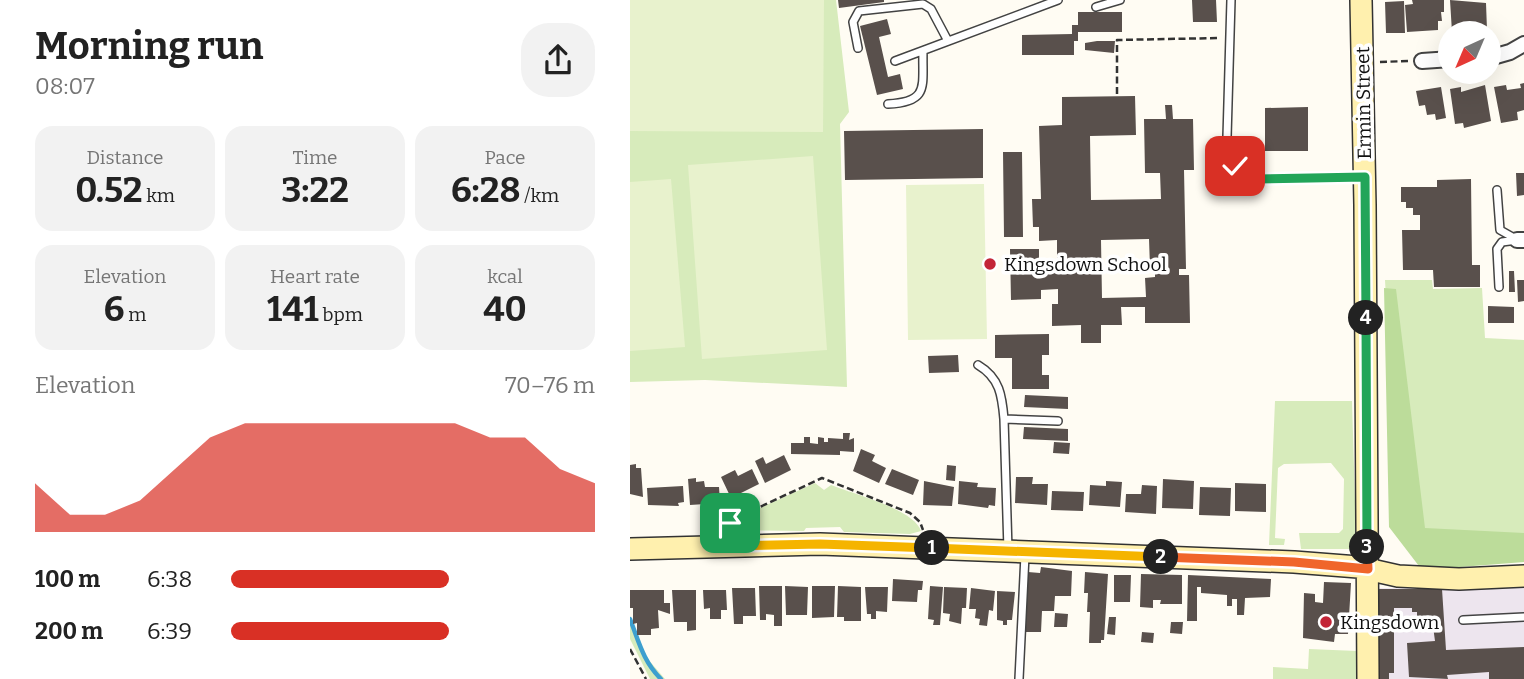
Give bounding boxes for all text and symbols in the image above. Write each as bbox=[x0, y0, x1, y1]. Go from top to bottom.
north arrow bbox=[1438, 21, 1502, 84]
map controls bbox=[1438, 21, 1501, 84]
text: Morning run bbox=[35, 23, 263, 69]
button: share bbox=[521, 23, 595, 97]
street label: Ermin Street bbox=[1351, 46, 1376, 160]
text: 08:07 bbox=[35, 72, 95, 100]
pin bbox=[1205, 136, 1265, 196]
text: Distance bbox=[87, 146, 163, 169]
text: Time bbox=[293, 146, 337, 169]
text: Pace bbox=[484, 146, 526, 169]
icon: check bbox=[1216, 147, 1254, 185]
text: 0.52 bbox=[75, 169, 142, 211]
text: 3:22 bbox=[281, 169, 349, 211]
text: 6:28 bbox=[451, 169, 521, 211]
text: km bbox=[142, 184, 175, 207]
text: /km bbox=[521, 184, 559, 207]
place label: Kingsdown School bbox=[1004, 253, 1167, 276]
marker: Kingsdown School bbox=[982, 256, 998, 272]
text: Elevation bbox=[84, 265, 166, 288]
text: Heart rate bbox=[270, 265, 360, 288]
text: kcal bbox=[487, 265, 523, 288]
text: 6 bbox=[104, 288, 124, 330]
text: 141 bbox=[267, 288, 319, 330]
text: 40 bbox=[483, 288, 527, 330]
pin: 4 bbox=[1348, 300, 1384, 336]
text: m bbox=[124, 303, 146, 326]
text: bpm bbox=[319, 303, 363, 326]
text: 4 bbox=[1360, 306, 1371, 329]
text: Elevation bbox=[35, 371, 135, 399]
text: 70–76 m bbox=[505, 371, 595, 399]
pin bbox=[700, 493, 760, 553]
icon: arrive bbox=[711, 504, 749, 542]
pin: 1 bbox=[914, 530, 950, 566]
pin: 3 bbox=[1350, 530, 1384, 564]
text: 3 bbox=[1361, 535, 1372, 558]
text: 1 bbox=[927, 536, 936, 559]
pin: 2 bbox=[1144, 540, 1178, 574]
text: 2 bbox=[1155, 545, 1166, 568]
text: 100 m bbox=[35, 565, 100, 593]
text: 6:38 bbox=[147, 565, 192, 593]
place label: Kingsdown bbox=[1340, 611, 1439, 634]
marker: Kingsdown bbox=[1318, 614, 1334, 630]
text: 200 m bbox=[35, 617, 103, 645]
text: 6:39 bbox=[147, 617, 192, 645]

